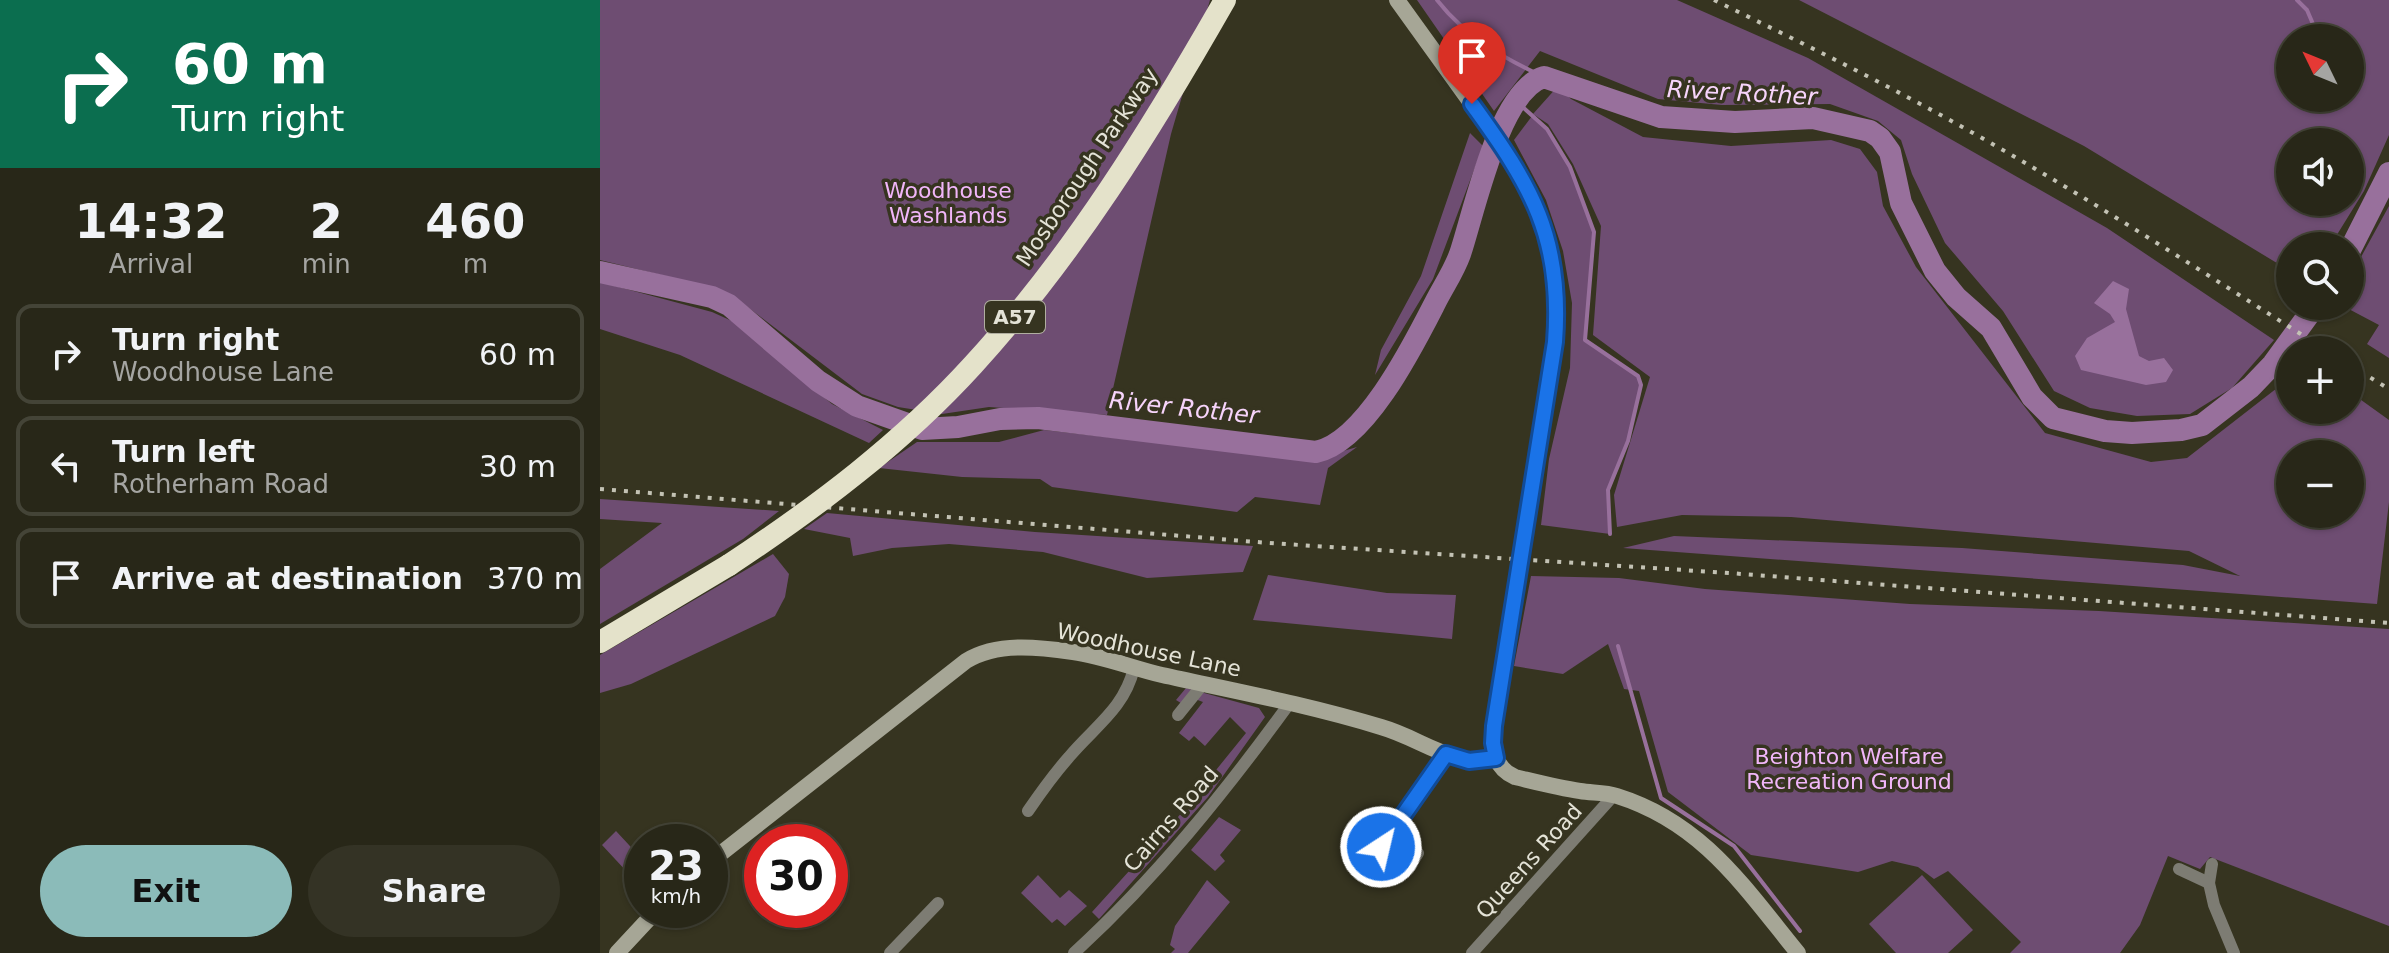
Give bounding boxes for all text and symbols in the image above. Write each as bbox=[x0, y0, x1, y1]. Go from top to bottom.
pin bbox=[1438, 22, 1506, 104]
north arrow bbox=[2276, 24, 2364, 112]
map controls bbox=[2276, 24, 2364, 528]
text: 60 m bbox=[172, 31, 328, 96]
icon: right bbox=[40, 32, 144, 136]
icon: arrive bbox=[1450, 34, 1494, 78]
street label: Mosborough Parkway bbox=[1011, 63, 1163, 271]
water label: River Rother bbox=[1666, 75, 1820, 111]
text: Turn right bbox=[172, 98, 344, 139]
button: sound bbox=[2276, 128, 2364, 216]
park label: Woodhouse Washlands bbox=[884, 178, 1012, 228]
text: 14:32 bbox=[74, 193, 227, 249]
text: 2 bbox=[310, 193, 343, 249]
text: 460 bbox=[425, 193, 525, 249]
button: search bbox=[2276, 232, 2364, 320]
text: Arrival bbox=[109, 249, 193, 279]
text: min bbox=[302, 249, 351, 279]
text: m bbox=[463, 249, 488, 279]
road number: A57 bbox=[985, 301, 1045, 333]
text: Turn right bbox=[112, 322, 279, 357]
icon: right bbox=[44, 332, 88, 376]
button: + bbox=[2276, 336, 2364, 424]
text: 60 m bbox=[479, 337, 556, 372]
text: Woodhouse Lane bbox=[112, 357, 334, 387]
water label: River Rother bbox=[1108, 386, 1262, 430]
text: Turn left bbox=[112, 434, 255, 469]
button: − bbox=[2276, 440, 2364, 528]
icon: left bbox=[44, 444, 88, 488]
text: 30 m bbox=[479, 449, 556, 484]
text: Rotherham Road bbox=[112, 469, 329, 499]
icon: arrive bbox=[44, 556, 88, 600]
text: Arrive at destination bbox=[112, 561, 463, 596]
text: 370 m bbox=[487, 561, 583, 596]
street label: Woodhouse Lane bbox=[1055, 618, 1243, 682]
park label: Beighton Welfare Recreation Ground bbox=[1746, 744, 1952, 794]
street label: Cairns Road bbox=[1119, 761, 1223, 877]
street label: Queens Road bbox=[1471, 798, 1587, 924]
position arrow bbox=[1339, 805, 1423, 889]
speed limit sign: 30 bbox=[744, 824, 848, 928]
text: 23 bbox=[648, 843, 704, 889]
button: Exit bbox=[40, 845, 292, 937]
button: Share bbox=[308, 845, 560, 937]
text: km/h bbox=[651, 884, 701, 908]

